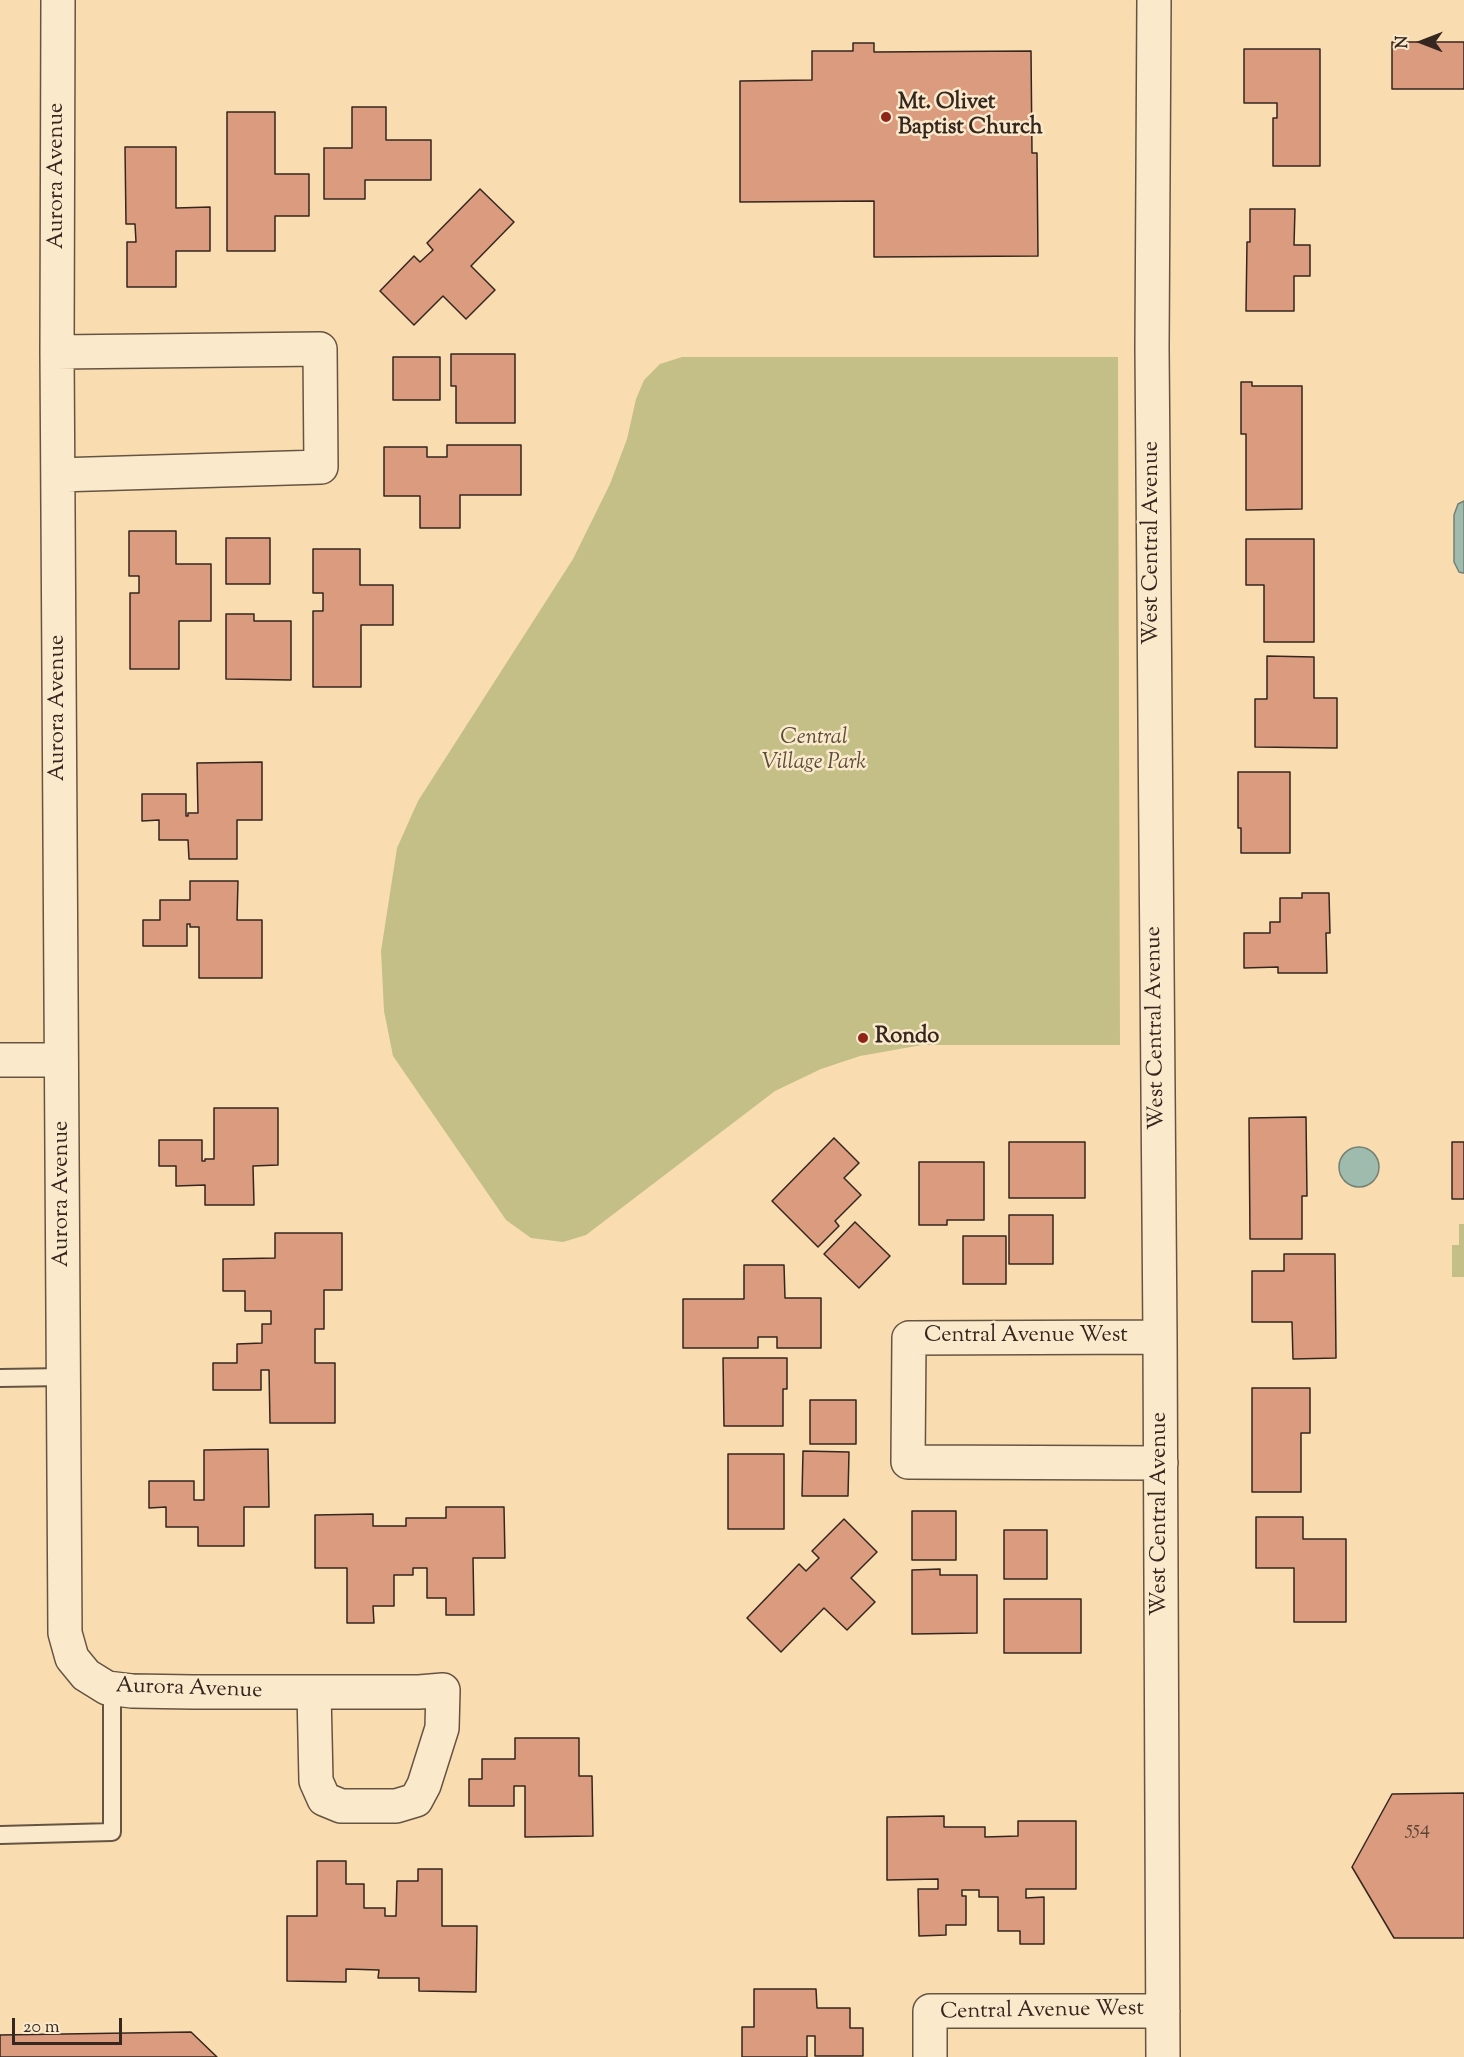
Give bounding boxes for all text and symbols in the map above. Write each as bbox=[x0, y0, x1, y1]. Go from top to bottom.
north arrow bbox=[1392, 12, 1452, 72]
text: N bbox=[1392, 36, 1415, 48]
place label: Mt. Olivet Baptist Church bbox=[898, 91, 1043, 142]
street label: Aurora Avenue bbox=[45, 103, 71, 249]
marker: Mt. Olivet Baptist Church bbox=[879, 110, 893, 124]
street label: West Central Avenue bbox=[1140, 441, 1166, 645]
street label: Aurora Avenue bbox=[46, 635, 72, 781]
park label: Central Village Park bbox=[762, 726, 866, 778]
street label: West Central Avenue bbox=[1142, 926, 1172, 1130]
place label: Rondo bbox=[875, 1025, 939, 1051]
marker: Rondo bbox=[856, 1031, 870, 1045]
street label: Aurora Avenue bbox=[50, 1121, 76, 1267]
street label: Central Avenue West bbox=[924, 1324, 1128, 1350]
street label: West Central Avenue bbox=[1148, 1412, 1174, 1616]
street label: Aurora Avenue bbox=[115, 1674, 263, 1706]
house number: 554 bbox=[1406, 1819, 1430, 1843]
street label: Central Avenue West bbox=[940, 1997, 1144, 2027]
scale bar bbox=[15, 2006, 124, 2044]
text: 20 m bbox=[23, 2015, 60, 2041]

